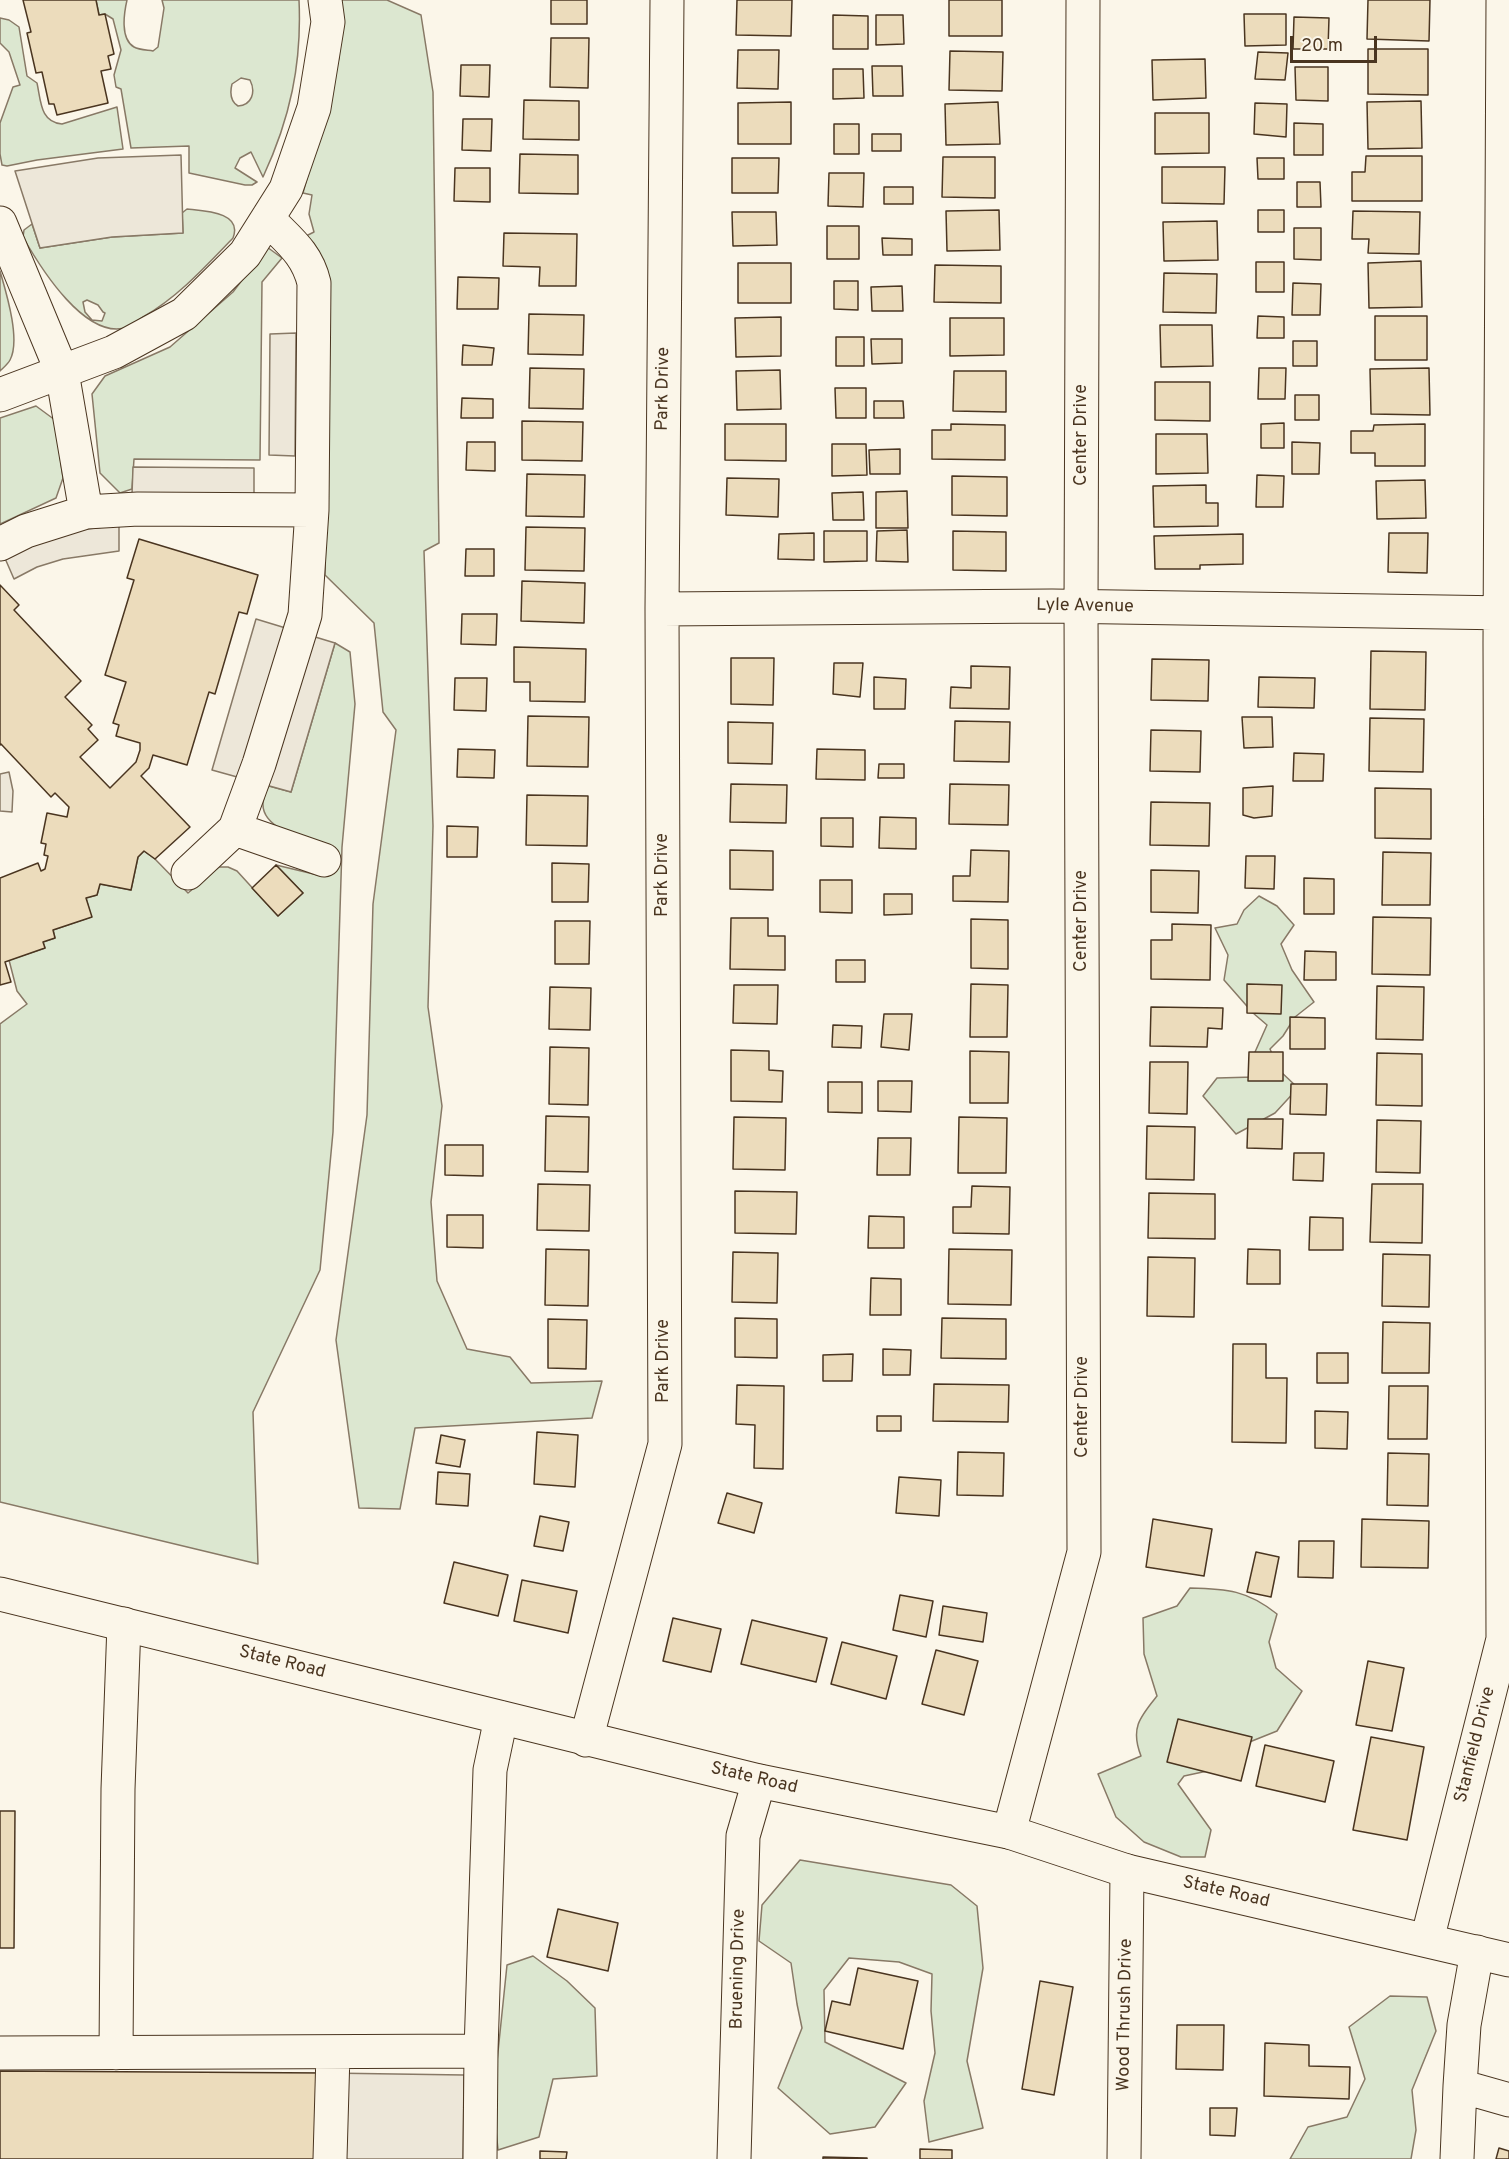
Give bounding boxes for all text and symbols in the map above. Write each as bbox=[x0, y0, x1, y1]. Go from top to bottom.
scale bar bbox=[1293, 24, 1380, 62]
text: 20 m bbox=[1301, 35, 1343, 58]
street label: Park Drive bbox=[652, 347, 676, 431]
street label: Center Drive bbox=[1071, 384, 1093, 486]
street label: Lyle Avenue bbox=[1036, 595, 1134, 619]
street label: Park Drive bbox=[652, 833, 674, 917]
street label: Center Drive bbox=[1071, 870, 1093, 972]
street label: Park Drive bbox=[653, 1319, 675, 1403]
street label: Center Drive bbox=[1072, 1356, 1094, 1458]
street label: State Road bbox=[236, 1642, 328, 1684]
street label: Stanfield Drive bbox=[1451, 1685, 1501, 1805]
street label: State Road bbox=[708, 1759, 800, 1799]
street label: State Road bbox=[1180, 1873, 1272, 1913]
street label: Bruening Drive bbox=[727, 1908, 751, 2030]
street label: Wood Thrush Drive bbox=[1114, 1938, 1138, 2092]

